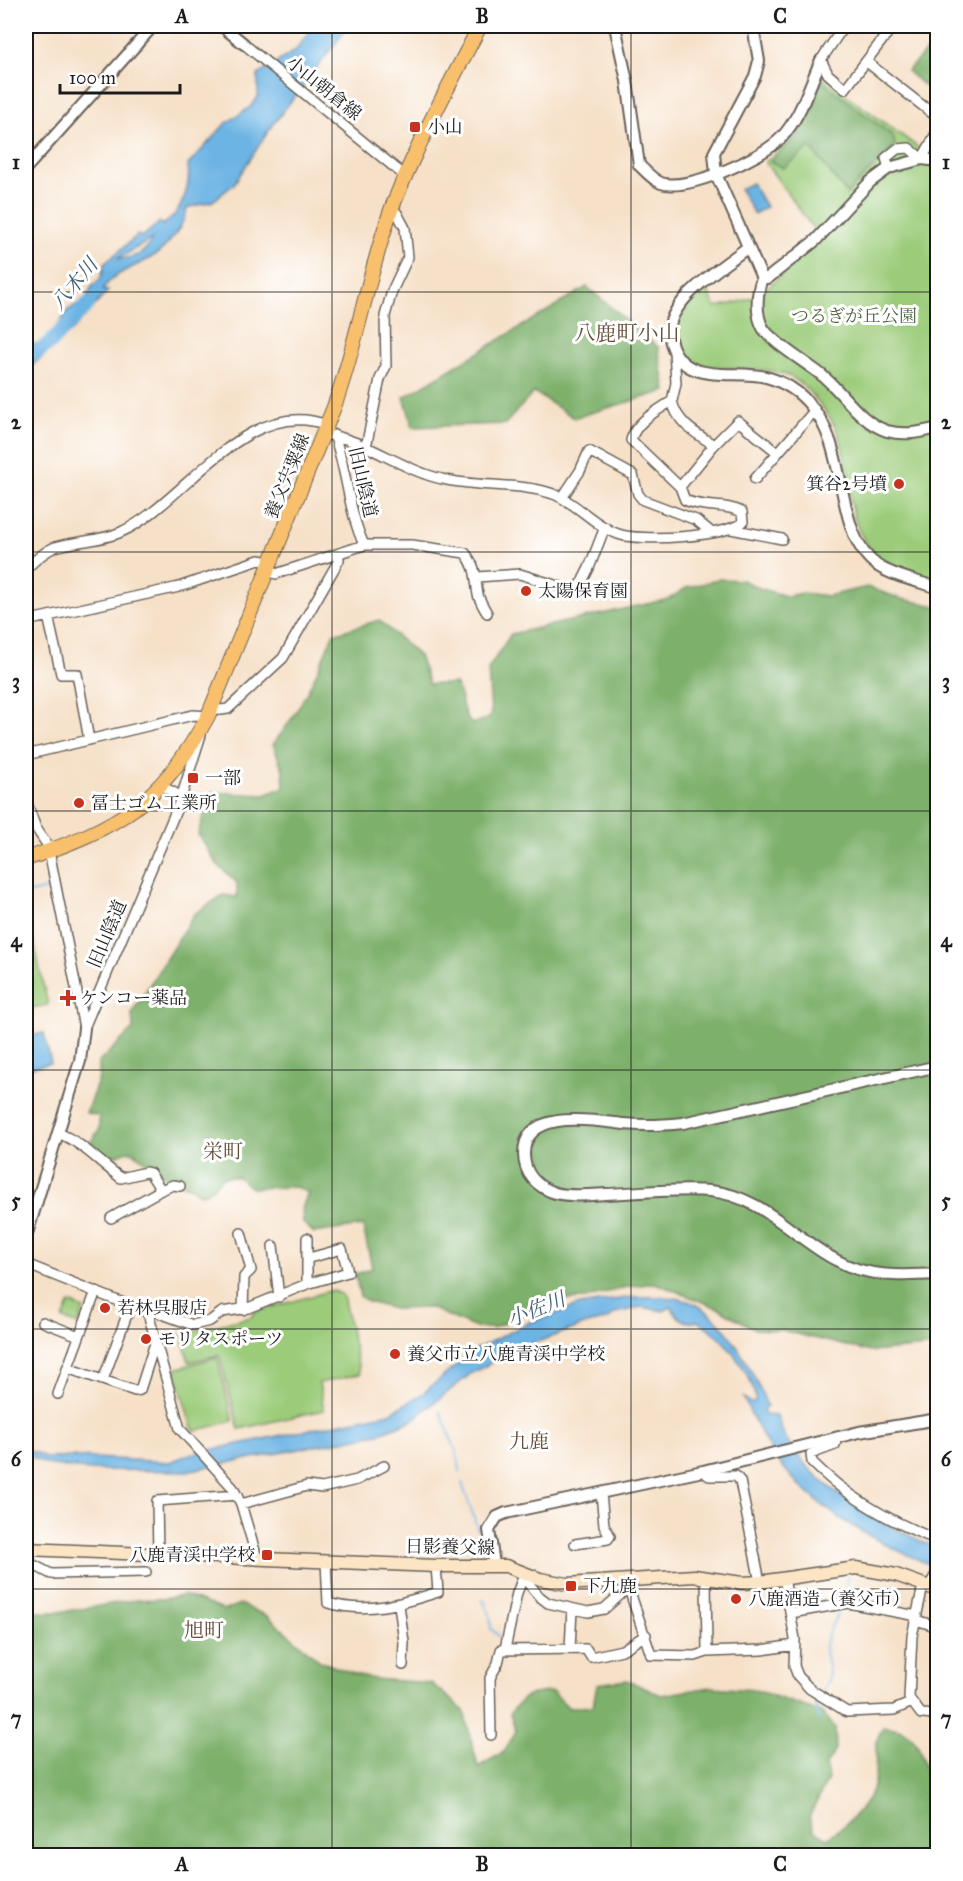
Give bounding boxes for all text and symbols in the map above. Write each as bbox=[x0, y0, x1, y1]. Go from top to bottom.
text: A bbox=[173, 4, 189, 28]
text: B bbox=[475, 4, 489, 28]
text: C bbox=[773, 4, 787, 28]
street label: 小山朝倉線 bbox=[282, 51, 366, 125]
scale bar bbox=[60, 57, 180, 95]
text: 100 m bbox=[69, 67, 116, 89]
place label: 小山 bbox=[427, 116, 463, 138]
marker: 小山 bbox=[408, 120, 422, 134]
text: 1 bbox=[12, 150, 20, 174]
text: 1 bbox=[942, 150, 950, 174]
water label: 八木川 bbox=[46, 252, 104, 315]
park label: つるぎが丘公園 bbox=[791, 305, 917, 327]
district label: 八鹿町小山 bbox=[575, 320, 680, 346]
text: 2 bbox=[11, 410, 22, 434]
text: 2 bbox=[941, 410, 952, 434]
street label: 養父宍粟線 bbox=[260, 430, 314, 522]
street label: 旧山陰道 bbox=[344, 444, 382, 520]
place label: 箕谷2号墳 bbox=[806, 473, 887, 495]
marker: 箕谷2号墳 bbox=[892, 477, 906, 491]
place label: 太陽保育園 bbox=[538, 580, 628, 602]
marker: 太陽保育園 bbox=[519, 584, 533, 598]
text: 3 bbox=[12, 669, 20, 694]
text: 3 bbox=[942, 669, 950, 694]
place label: 一部 bbox=[205, 767, 241, 789]
marker: 一部 bbox=[186, 771, 200, 785]
place label: 冨士ゴム工業所 bbox=[91, 792, 217, 814]
marker: 冨士ゴム工業所 bbox=[72, 796, 86, 810]
street label: 旧山陰道 bbox=[83, 897, 131, 971]
text: 4 bbox=[10, 928, 22, 953]
text: 4 bbox=[940, 928, 952, 953]
place label: ケンコー薬品 bbox=[80, 987, 187, 1009]
marker: ケンコー薬品 bbox=[61, 991, 75, 1005]
district label: 栄町 bbox=[203, 1139, 243, 1163]
text: 5 bbox=[11, 1188, 21, 1212]
text: 5 bbox=[941, 1188, 951, 1212]
water label: 小佐川 bbox=[504, 1286, 570, 1331]
place label: 若林呉服店 bbox=[117, 1297, 207, 1319]
marker: 若林呉服店 bbox=[98, 1301, 112, 1315]
place label: モリタスポーツ bbox=[158, 1328, 283, 1350]
marker: モリタスポーツ bbox=[139, 1332, 153, 1346]
place label: 養父市立八鹿青渓中学校 bbox=[407, 1343, 605, 1365]
marker: 養父市立八鹿青渓中学校 bbox=[388, 1347, 402, 1361]
district label: 九鹿 bbox=[509, 1429, 549, 1453]
text: 6 bbox=[11, 1447, 23, 1471]
text: 6 bbox=[941, 1447, 953, 1471]
street label: 日影養父線 bbox=[405, 1535, 495, 1559]
place label: 八鹿青渓中学校 bbox=[129, 1544, 255, 1566]
marker: 八鹿青渓中学校 bbox=[260, 1548, 274, 1562]
place label: 下九鹿 bbox=[583, 1575, 637, 1597]
marker: 下九鹿 bbox=[564, 1579, 578, 1593]
place label: 八鹿酒造（養父市） bbox=[748, 1588, 910, 1610]
marker: 八鹿酒造（養父市） bbox=[729, 1592, 743, 1606]
district label: 旭町 bbox=[184, 1618, 224, 1642]
text: 7 bbox=[11, 1706, 22, 1730]
text: 7 bbox=[941, 1706, 952, 1730]
text: A bbox=[173, 1852, 189, 1876]
text: B bbox=[475, 1852, 489, 1876]
text: C bbox=[773, 1852, 787, 1876]

